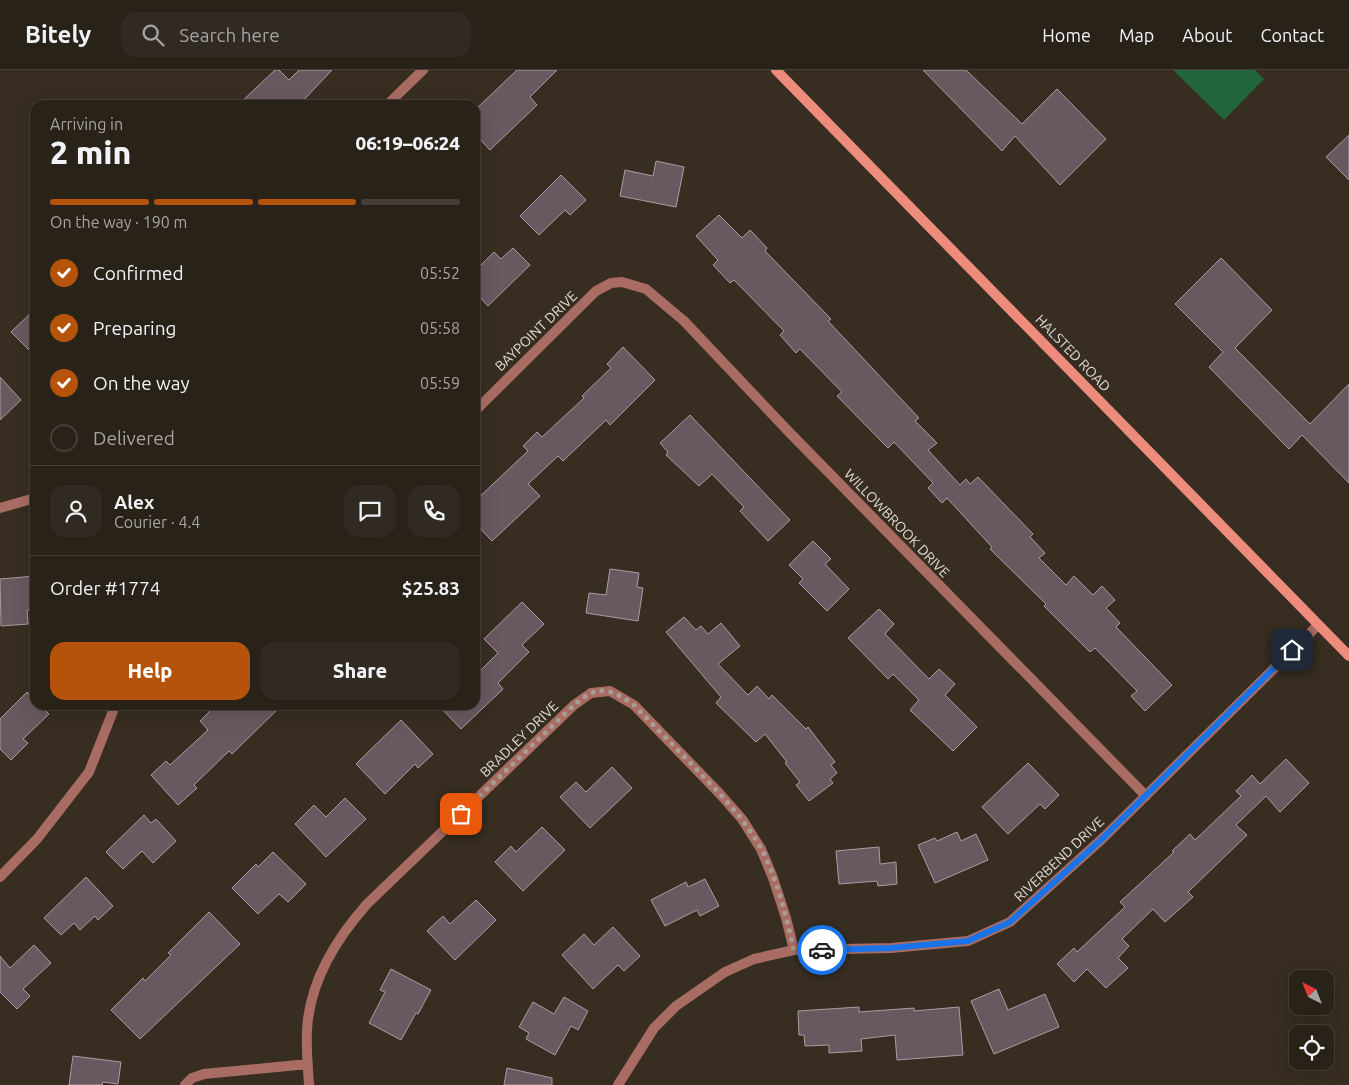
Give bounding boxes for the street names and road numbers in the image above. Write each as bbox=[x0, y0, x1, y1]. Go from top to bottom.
street label: BAYPOINT DRIVE bbox=[492, 288, 580, 374]
street label: HALSTED ROAD bbox=[1032, 311, 1114, 395]
street label: WILLOWBROOK DRIVE bbox=[841, 466, 953, 580]
street label: BRADLEY DRIVE bbox=[477, 698, 561, 780]
street label: RIVERBEND DRIVE bbox=[1011, 813, 1107, 905]

